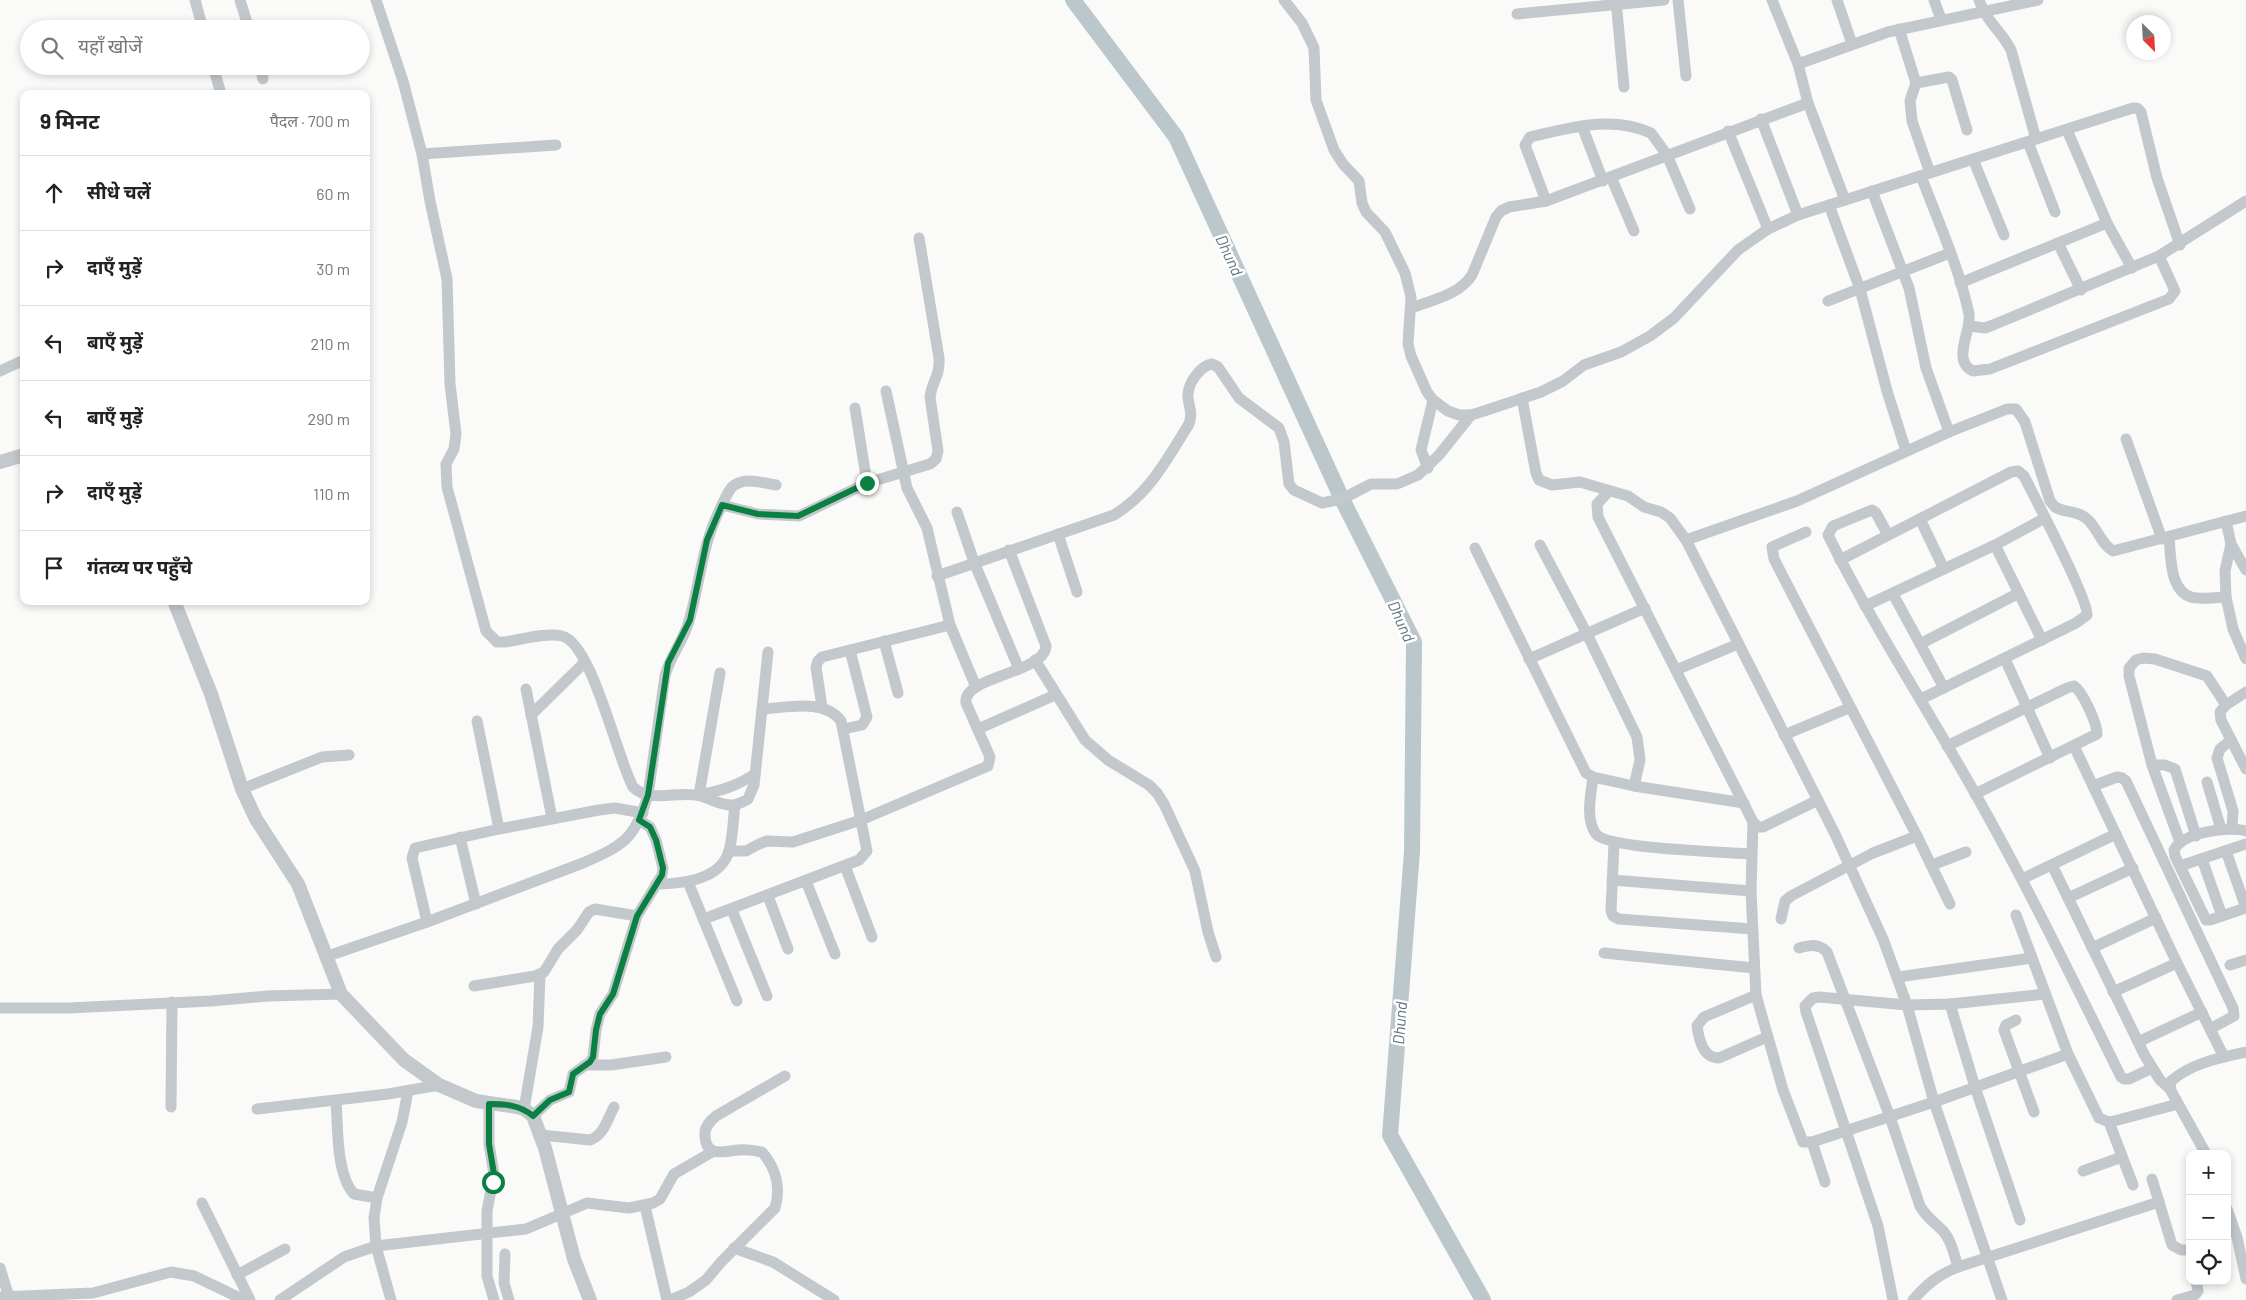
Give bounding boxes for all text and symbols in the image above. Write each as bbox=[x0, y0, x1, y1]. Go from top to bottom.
north arrow bbox=[2126, 15, 2171, 60]
search box bbox=[20, 20, 370, 75]
icon: search bbox=[38, 34, 66, 62]
text: यहाँ खोजें bbox=[78, 34, 142, 57]
text: 9 मिनट bbox=[40, 108, 99, 133]
text: पैदल · 700 m bbox=[270, 111, 350, 130]
icon: ahead bbox=[40, 179, 68, 207]
text: सीधे चलें bbox=[87, 180, 151, 203]
text: 60 m bbox=[316, 184, 350, 203]
water label: Dhund bbox=[1212, 231, 1248, 279]
icon: right bbox=[40, 254, 68, 282]
text: दाएँ मुड़ें bbox=[87, 255, 142, 278]
text: 30 m bbox=[316, 259, 350, 278]
icon: left bbox=[40, 329, 68, 357]
text: बाएँ मुड़ें bbox=[87, 330, 143, 353]
text: 210 m bbox=[311, 334, 350, 353]
icon: left bbox=[40, 404, 68, 432]
text: बाएँ मुड़ें bbox=[87, 405, 143, 428]
text: 290 m bbox=[308, 409, 350, 428]
route end bbox=[856, 472, 879, 495]
icon: right bbox=[40, 479, 68, 507]
text: दाएँ मुड़ें bbox=[87, 480, 142, 503]
text: 110 m bbox=[313, 484, 350, 503]
icon: arrive bbox=[40, 554, 68, 582]
text: गंतव्य पर पहुँचे bbox=[87, 555, 192, 578]
water label: Dhund bbox=[1385, 597, 1420, 645]
water label: Dhund bbox=[1388, 1000, 1410, 1045]
map controls bbox=[2186, 1150, 2231, 1285]
button: + bbox=[2186, 1150, 2231, 1195]
route start bbox=[482, 1171, 505, 1194]
button: − bbox=[2186, 1195, 2231, 1240]
button: locate bbox=[2186, 1240, 2231, 1285]

